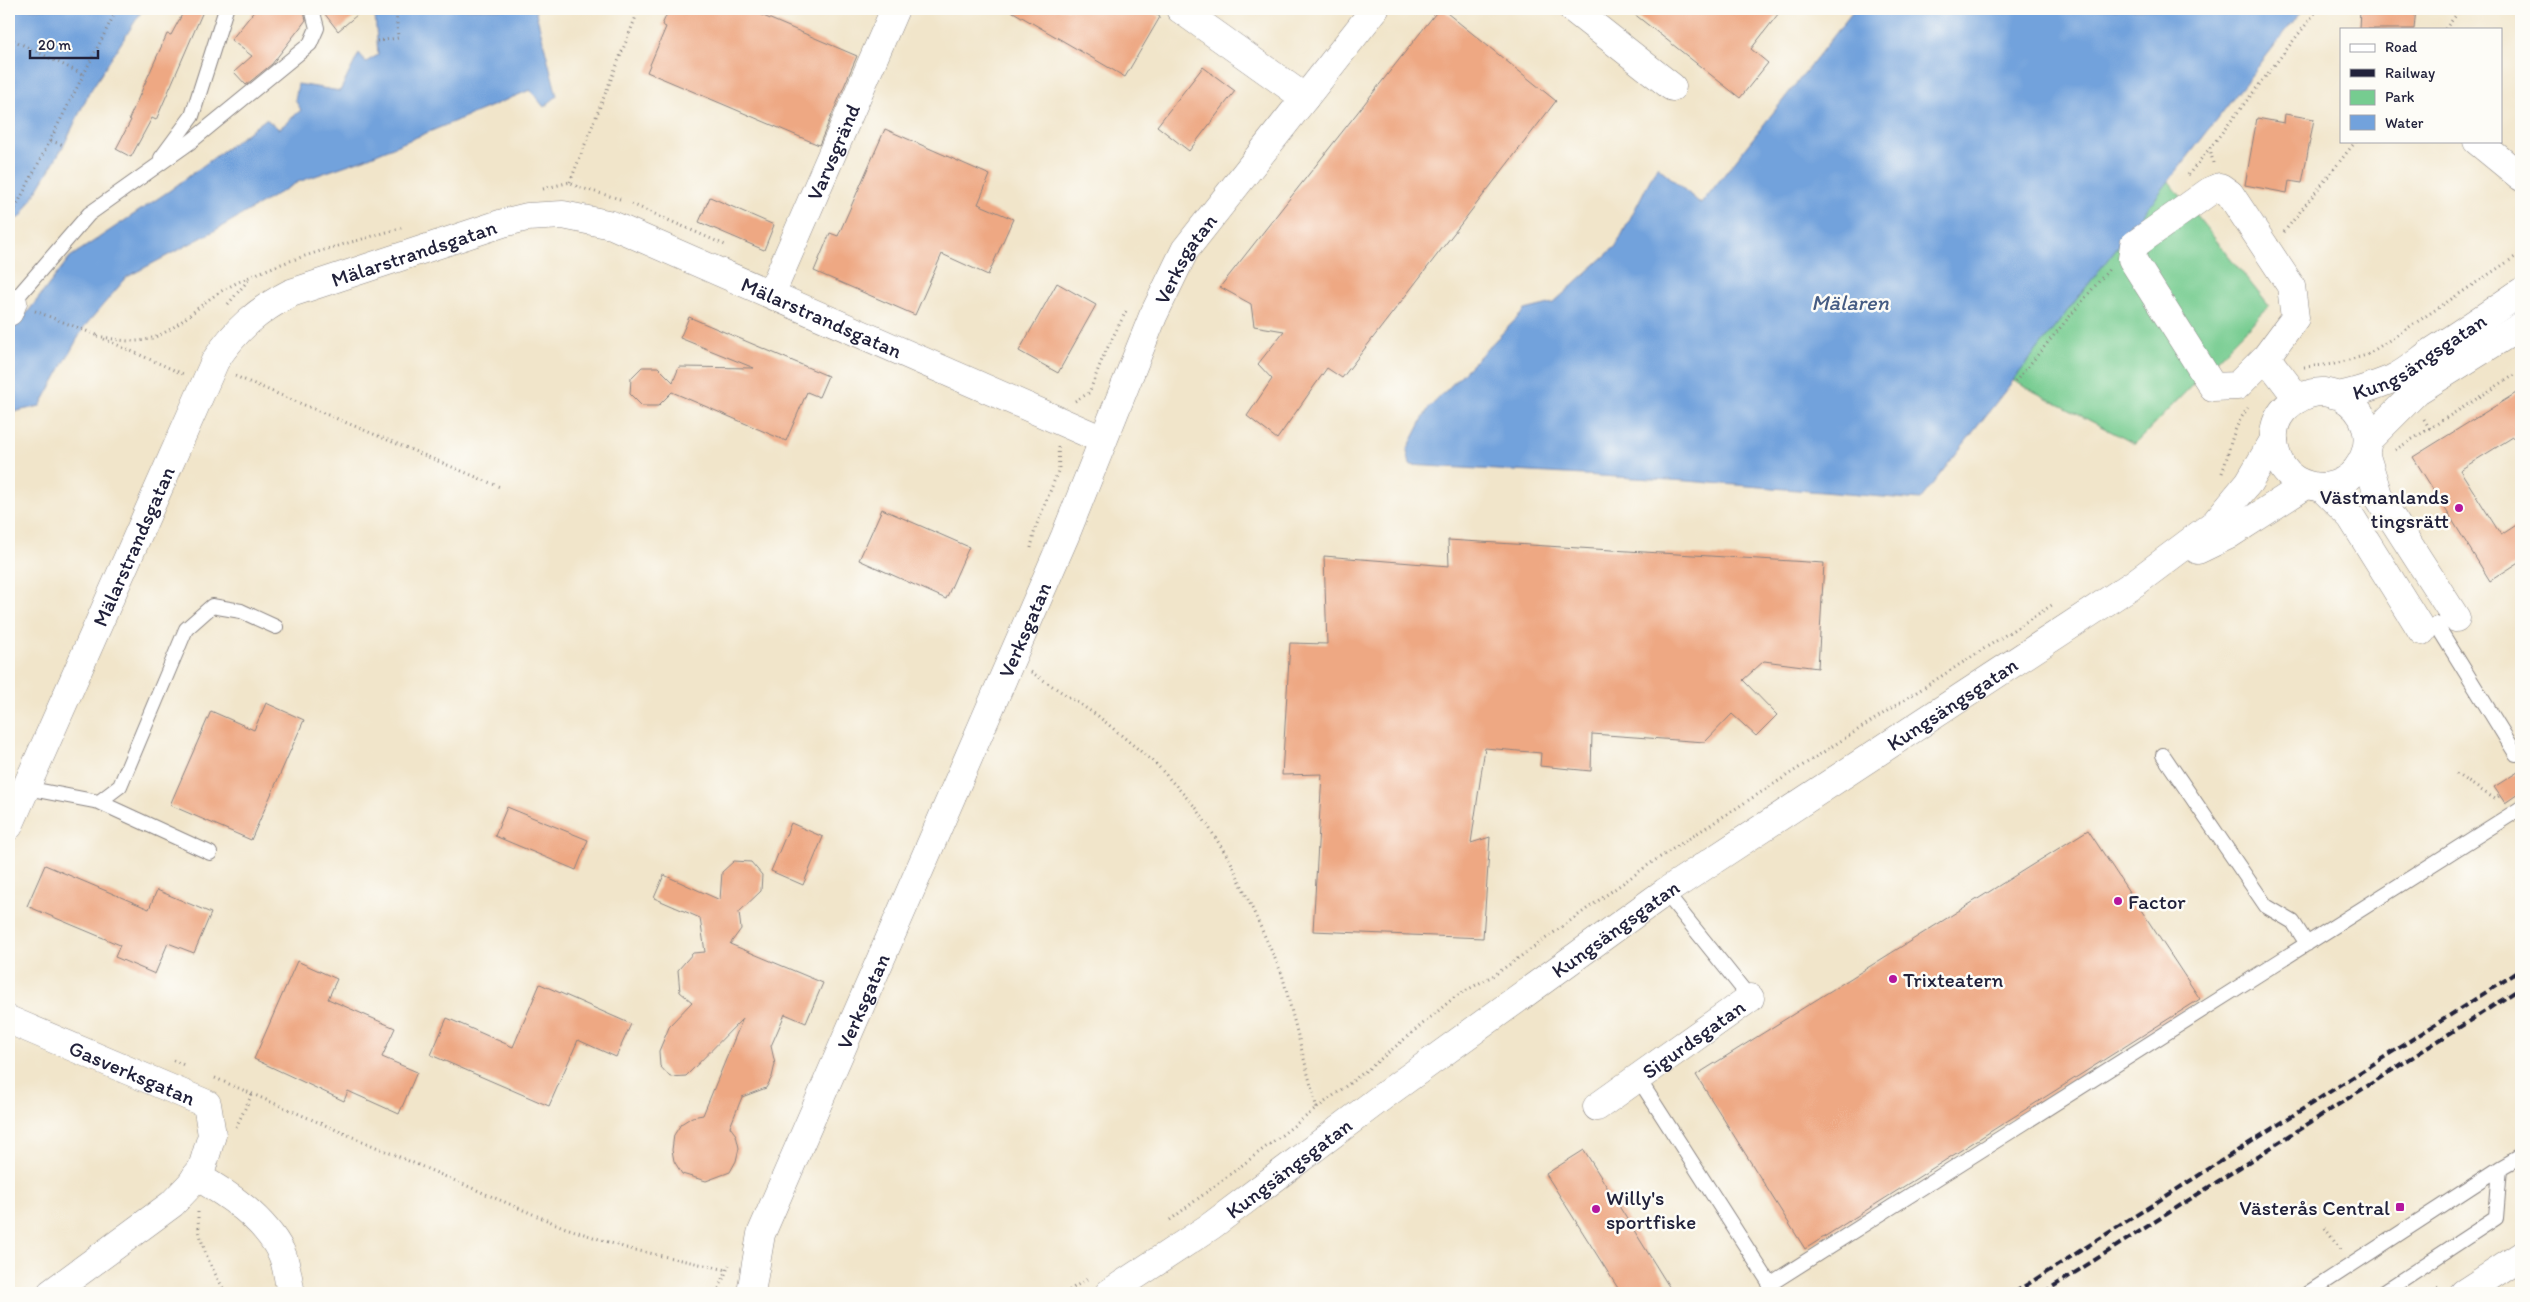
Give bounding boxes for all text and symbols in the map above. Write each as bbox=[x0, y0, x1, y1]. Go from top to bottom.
scale bar bbox=[30, 28, 98, 60]
legend bbox=[2340, 28, 2502, 142]
text: 20 m bbox=[38, 36, 72, 54]
text: Road bbox=[2385, 38, 2418, 56]
text: Railway bbox=[2385, 64, 2435, 82]
text: Park bbox=[2385, 88, 2415, 106]
street label: Varvsgränd bbox=[801, 99, 865, 204]
text: Water bbox=[2385, 114, 2424, 132]
street label: Verksgatan bbox=[1148, 208, 1222, 308]
street label: Mälarstrandsgatan bbox=[328, 214, 499, 291]
street label: Mälarstrandsgatan bbox=[738, 271, 906, 363]
water label: Mälaren bbox=[1811, 289, 1889, 316]
street label: Kungsängsgatan bbox=[2349, 307, 2491, 405]
street label: Mälarstrandsgatan bbox=[87, 462, 179, 630]
place label: Västmanlands tingsrätt bbox=[2320, 484, 2449, 533]
marker: Västmanlands tingsrätt bbox=[2453, 502, 2465, 514]
street label: Verksgatan bbox=[992, 578, 1056, 681]
street label: Kungsängsgatan bbox=[1882, 651, 2022, 755]
street label: Kungsängsgatan bbox=[1546, 874, 1684, 983]
place label: Factor bbox=[2128, 889, 2186, 914]
marker: Factor bbox=[2112, 895, 2124, 907]
street label: Verksgatan bbox=[831, 949, 894, 1053]
place label: Trixteatern bbox=[1903, 967, 2003, 992]
marker: Trixteatern bbox=[1887, 973, 1899, 985]
street label: Sigurdsgatan bbox=[1637, 993, 1750, 1084]
street label: Gasverksgatan bbox=[65, 1034, 199, 1110]
street label: Kungsängsgatan bbox=[1220, 1112, 1356, 1223]
place label: Willy's sportfiske bbox=[1606, 1185, 1696, 1234]
place label: Västerås Central bbox=[2239, 1195, 2390, 1220]
marker: Västerås Central bbox=[2394, 1201, 2406, 1213]
marker: Willy's sportfiske bbox=[1590, 1203, 1602, 1215]

